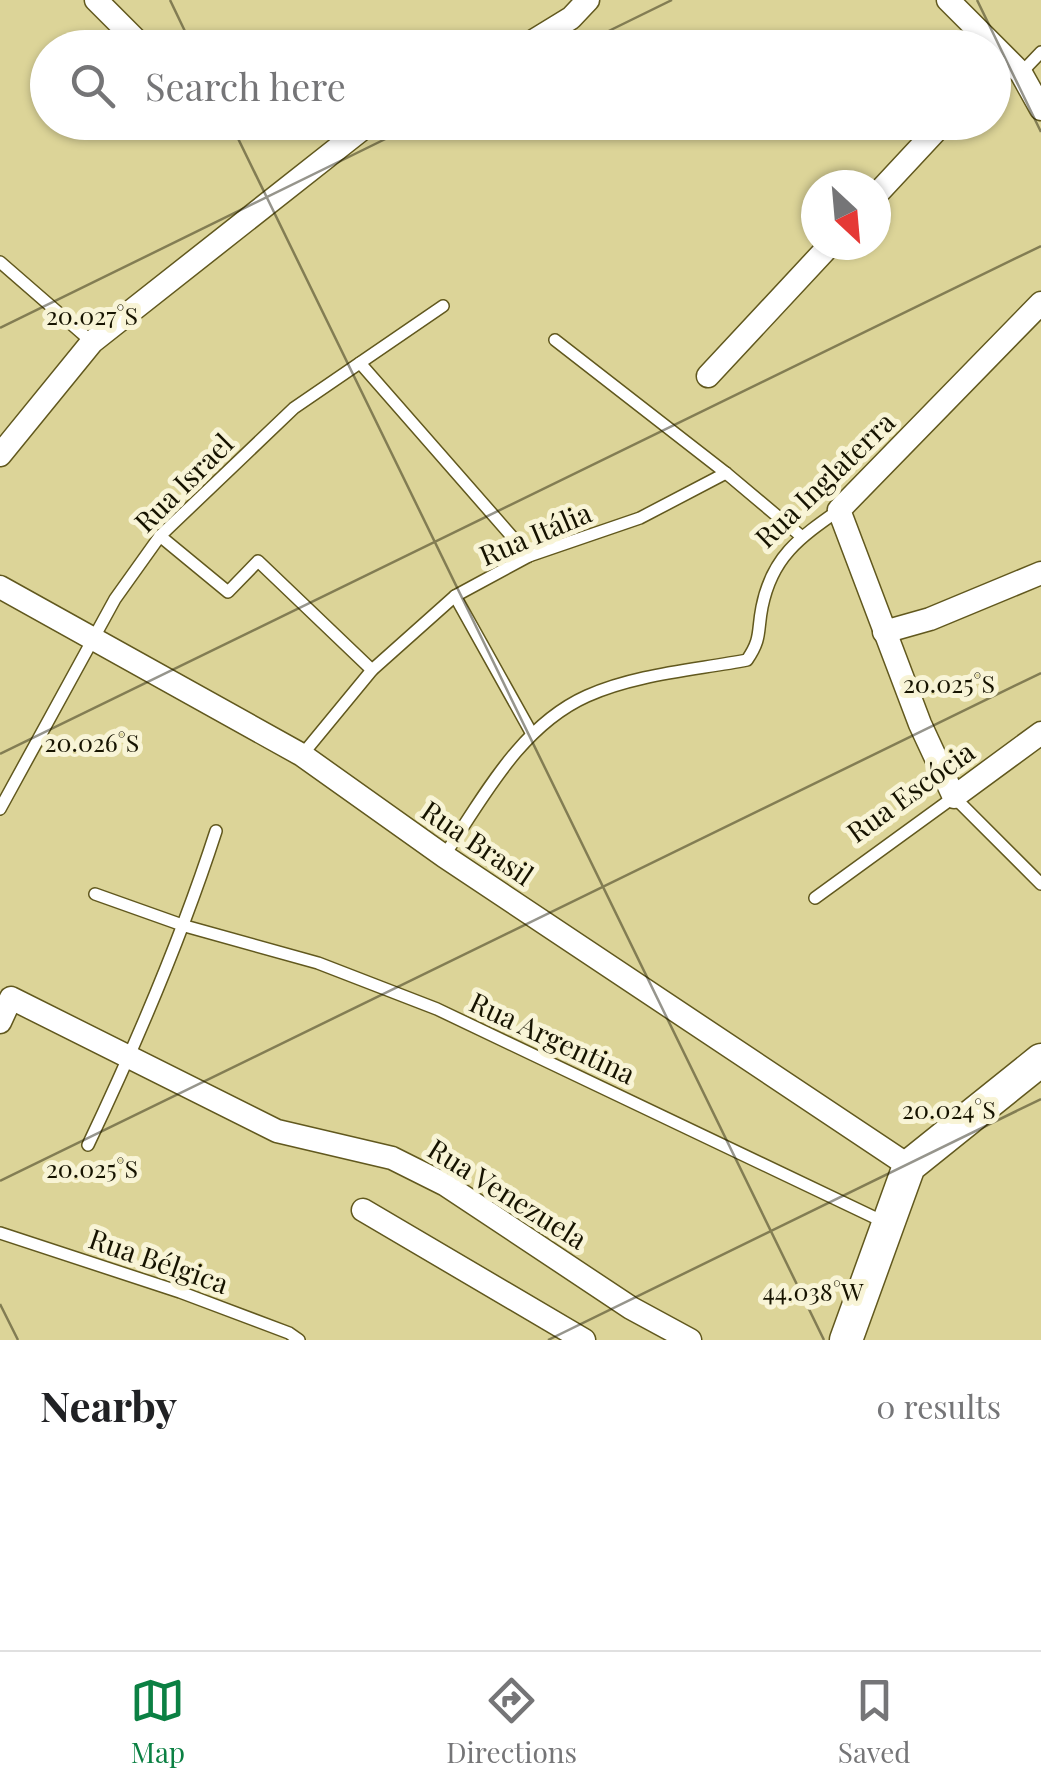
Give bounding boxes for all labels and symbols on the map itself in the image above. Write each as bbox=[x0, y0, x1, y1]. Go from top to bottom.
north arrow bbox=[801, 170, 891, 260]
text: 20.027°S bbox=[46, 298, 138, 331]
street label: Rua Inglaterra bbox=[746, 403, 902, 555]
street label: Rua Israel bbox=[126, 425, 240, 539]
street label: Rua Itália bbox=[473, 493, 597, 573]
text: 20.025°S bbox=[903, 666, 995, 699]
text: 20.026°S bbox=[45, 725, 139, 758]
street label: Rua Escócia bbox=[839, 732, 981, 850]
street label: Rua Brasil bbox=[415, 791, 541, 893]
street label: Rua Argentina bbox=[464, 983, 642, 1091]
text: 20.024°S bbox=[902, 1092, 996, 1125]
street label: Rua Venezuela bbox=[422, 1129, 594, 1257]
text: 20.025°S bbox=[46, 1151, 138, 1184]
street label: Rua Bélgica bbox=[84, 1219, 234, 1301]
text: 44.038°W bbox=[762, 1274, 864, 1307]

